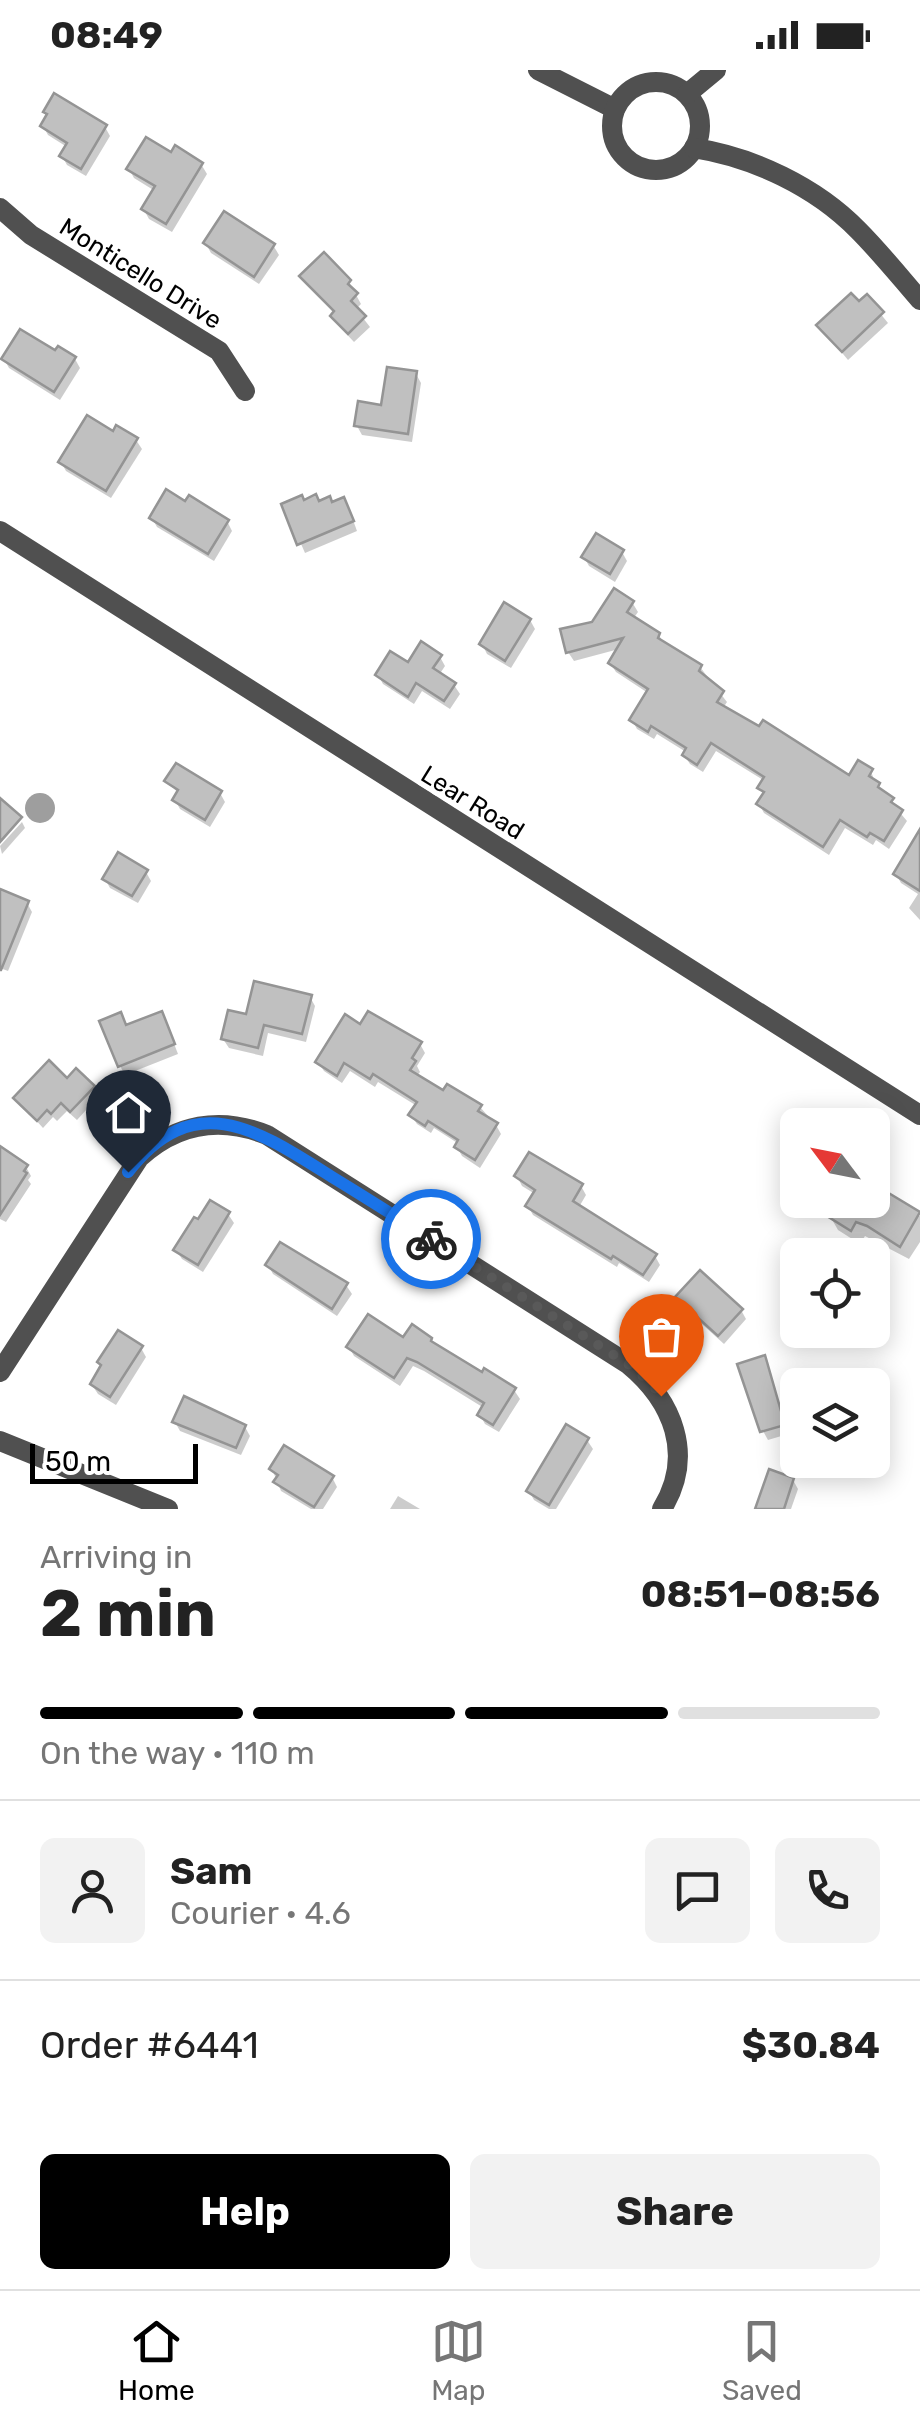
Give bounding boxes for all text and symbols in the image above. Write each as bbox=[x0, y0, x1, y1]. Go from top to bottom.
text: 08:49 bbox=[50, 12, 163, 58]
street label: Monticello Drive bbox=[54, 212, 227, 335]
street label: Lear Road bbox=[416, 759, 530, 845]
pin bbox=[86, 1070, 171, 1173]
icon: home bbox=[101, 1085, 156, 1140]
north arrow bbox=[780, 1108, 890, 1218]
map controls bbox=[780, 1108, 890, 1478]
courier bbox=[381, 1189, 481, 1289]
icon: bike bbox=[404, 1212, 459, 1267]
button: locate bbox=[780, 1238, 890, 1348]
pin bbox=[619, 1294, 704, 1397]
icon: bag bbox=[634, 1309, 689, 1364]
button: layers bbox=[780, 1368, 890, 1478]
scale bar bbox=[30, 1439, 198, 1484]
text: 50 m bbox=[45, 1445, 111, 1478]
text: Arriving in bbox=[40, 1538, 192, 1576]
text: 08:51–08:56 bbox=[641, 1571, 880, 1617]
text: 2 min bbox=[40, 1575, 216, 1652]
text: On the way · 110 m bbox=[40, 1734, 315, 1772]
button: person bbox=[40, 1838, 145, 1943]
button: chat bbox=[645, 1838, 750, 1943]
button: phone bbox=[775, 1838, 880, 1943]
text: Sam bbox=[170, 1848, 252, 1894]
text: Courier · 4.6 bbox=[170, 1894, 351, 1932]
text: Order #6441 bbox=[40, 2022, 259, 2068]
text: $30.84 bbox=[742, 2022, 880, 2068]
button: Help bbox=[40, 2154, 450, 2269]
button: Share bbox=[470, 2154, 880, 2269]
tab: Home bbox=[118, 2314, 195, 2407]
tab: Map bbox=[431, 2314, 486, 2407]
tab: Saved bbox=[722, 2314, 802, 2407]

